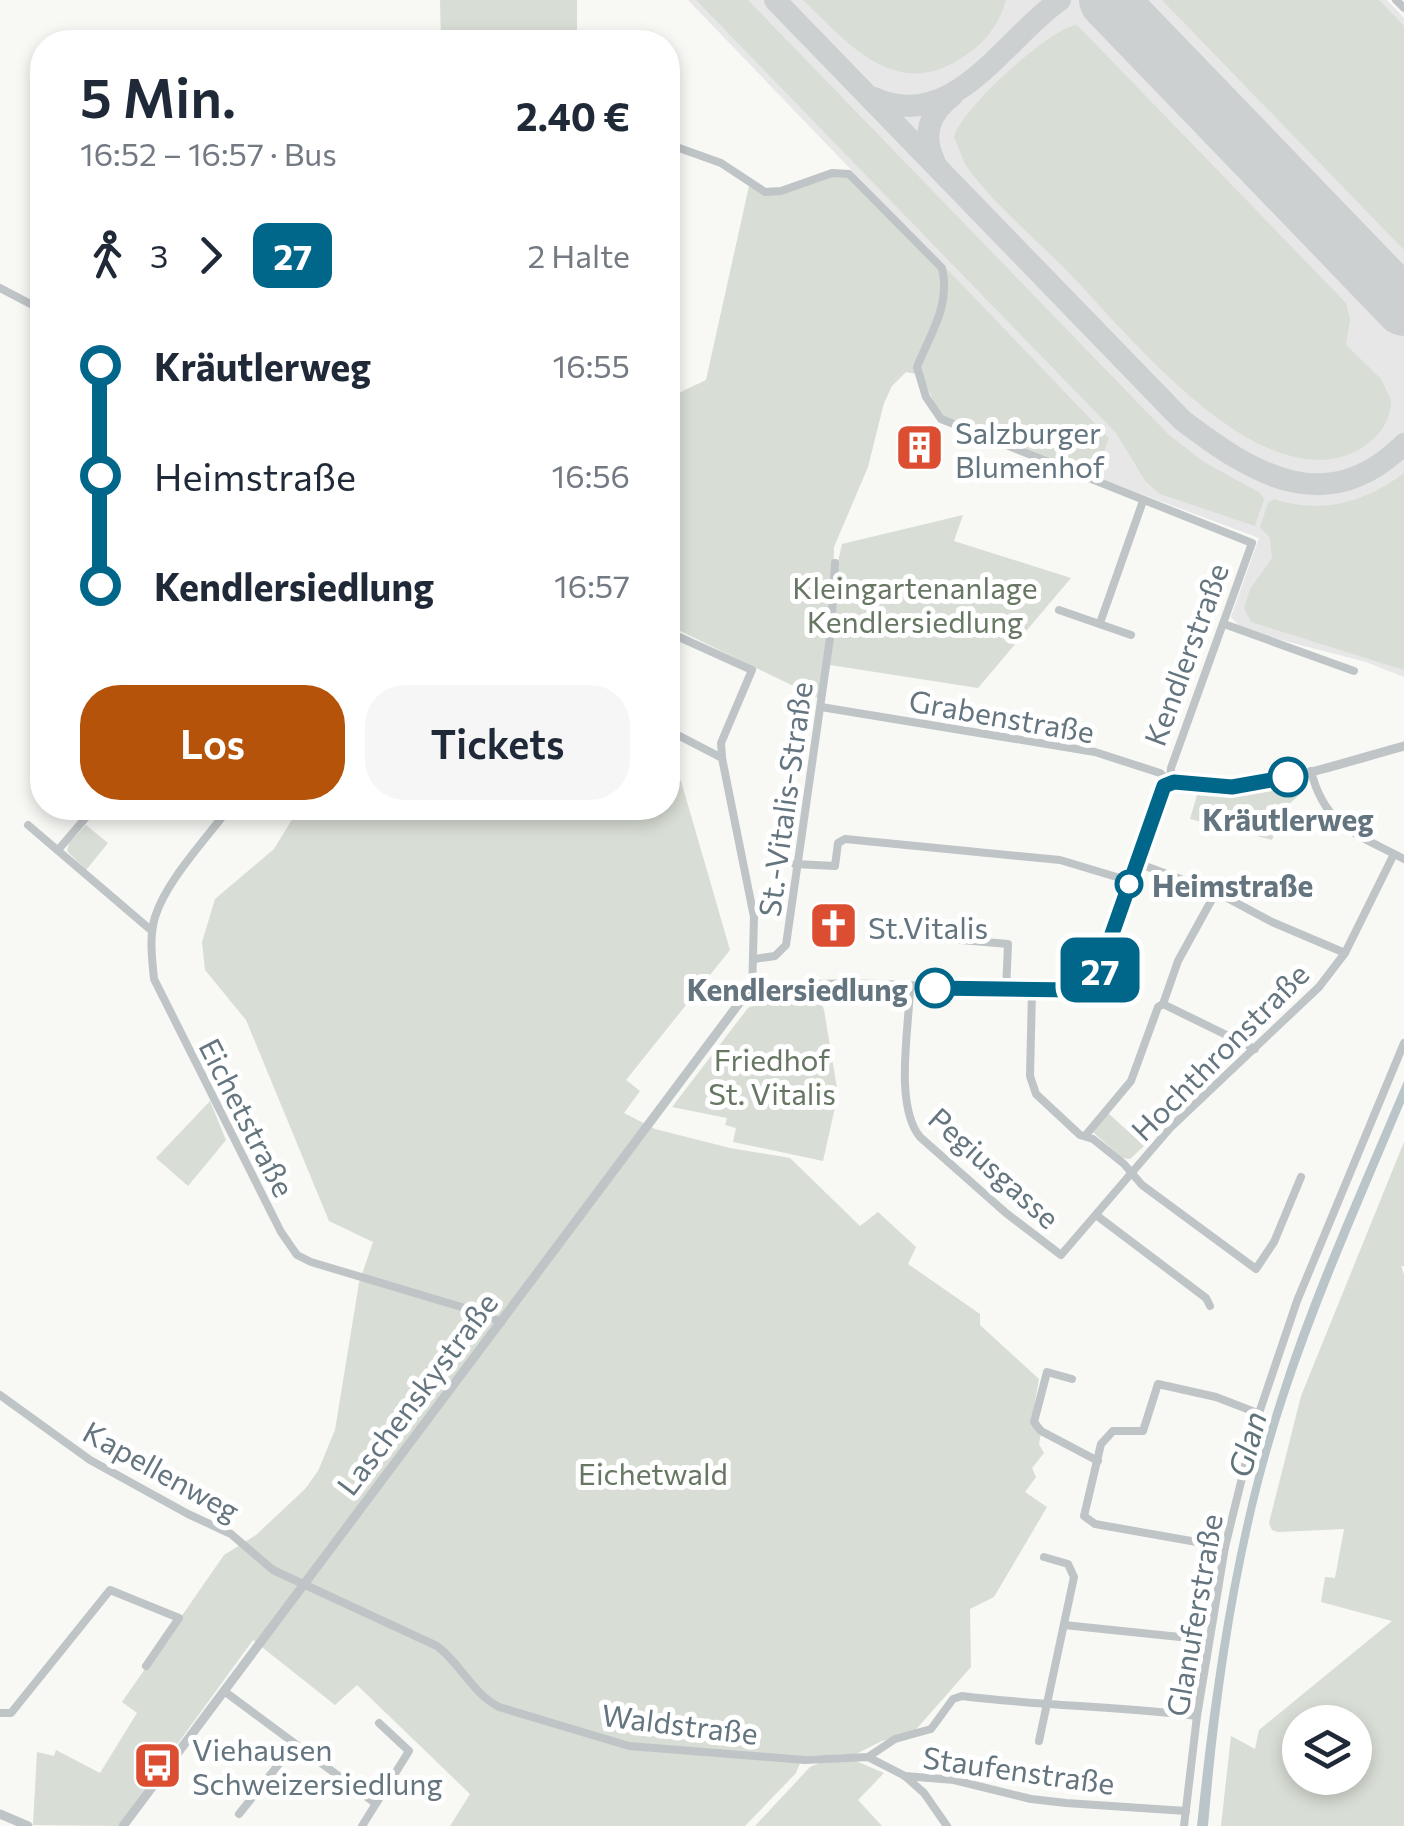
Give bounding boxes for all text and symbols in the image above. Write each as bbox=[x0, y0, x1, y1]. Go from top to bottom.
text: 5 Min. bbox=[80, 62, 236, 129]
text: 2.40 € bbox=[516, 92, 630, 139]
text: 16:52 – 16:57 · Bus bbox=[80, 133, 337, 173]
icon: walk bbox=[80, 228, 135, 283]
icon: forward bbox=[183, 228, 238, 283]
text: 27 bbox=[273, 234, 312, 277]
text: 3 bbox=[150, 235, 168, 275]
text: 2 Halte bbox=[528, 235, 630, 275]
text: Kräutlerweg bbox=[154, 342, 371, 389]
text: 16:55 bbox=[553, 345, 630, 385]
place label: Salzburger Blumenhof bbox=[955, 413, 1105, 484]
building icon: Salzburger Blumenhof bbox=[894, 422, 946, 474]
text: Heimstraße bbox=[154, 452, 356, 499]
text: 16:56 bbox=[552, 455, 630, 495]
street label: Kendlerstraße bbox=[1135, 558, 1235, 750]
text: Kendlersiedlung bbox=[154, 562, 434, 609]
text: 16:57 bbox=[554, 565, 630, 605]
park label: Kleingartenanlage Kendlersiedlung bbox=[792, 568, 1038, 639]
street label: St.-Vitalis-Straße bbox=[749, 679, 819, 919]
street label: Grabenstraße bbox=[907, 681, 1097, 749]
button: Los bbox=[80, 685, 345, 800]
button: Tickets bbox=[365, 685, 630, 800]
marker: Kräutlerweg bbox=[1269, 758, 1307, 796]
place label: Kräutlerweg bbox=[1202, 800, 1374, 837]
place label: Heimstraße bbox=[1152, 866, 1313, 903]
marker: Heimstraße bbox=[1116, 871, 1142, 897]
church icon: St.Vitalis bbox=[807, 900, 859, 952]
place label: St.Vitalis bbox=[868, 908, 988, 945]
line badge: 27 bbox=[1055, 938, 1145, 1002]
text: 27 bbox=[1081, 949, 1119, 992]
street label: Hochthronstraße bbox=[1123, 955, 1315, 1147]
marker: Kendlersiedlung bbox=[916, 969, 954, 1007]
place label: Kendlersiedlung bbox=[687, 970, 908, 1007]
street label: Eichetstraße bbox=[192, 1032, 304, 1202]
park label: Friedhof St. Vitalis bbox=[708, 1040, 836, 1111]
street label: Pegiusgasse bbox=[922, 1099, 1068, 1235]
street label: Laschenskystraße bbox=[328, 1284, 504, 1502]
water label: Glan bbox=[1218, 1407, 1274, 1481]
street label: Kapellenweg bbox=[77, 1412, 247, 1528]
park label: Eichetwald bbox=[578, 1454, 728, 1491]
street label: Glanuferstraße bbox=[1157, 1511, 1229, 1719]
street label: Waldstraße bbox=[600, 1695, 760, 1751]
map controls bbox=[1282, 1705, 1372, 1795]
button: layers bbox=[1282, 1705, 1372, 1795]
place label: Viehausen Schweizersiedlung bbox=[192, 1730, 443, 1801]
street label: Staufenstraße bbox=[921, 1737, 1117, 1801]
bus stop icon: Viehausen Schweizersiedlung bbox=[131, 1739, 183, 1791]

